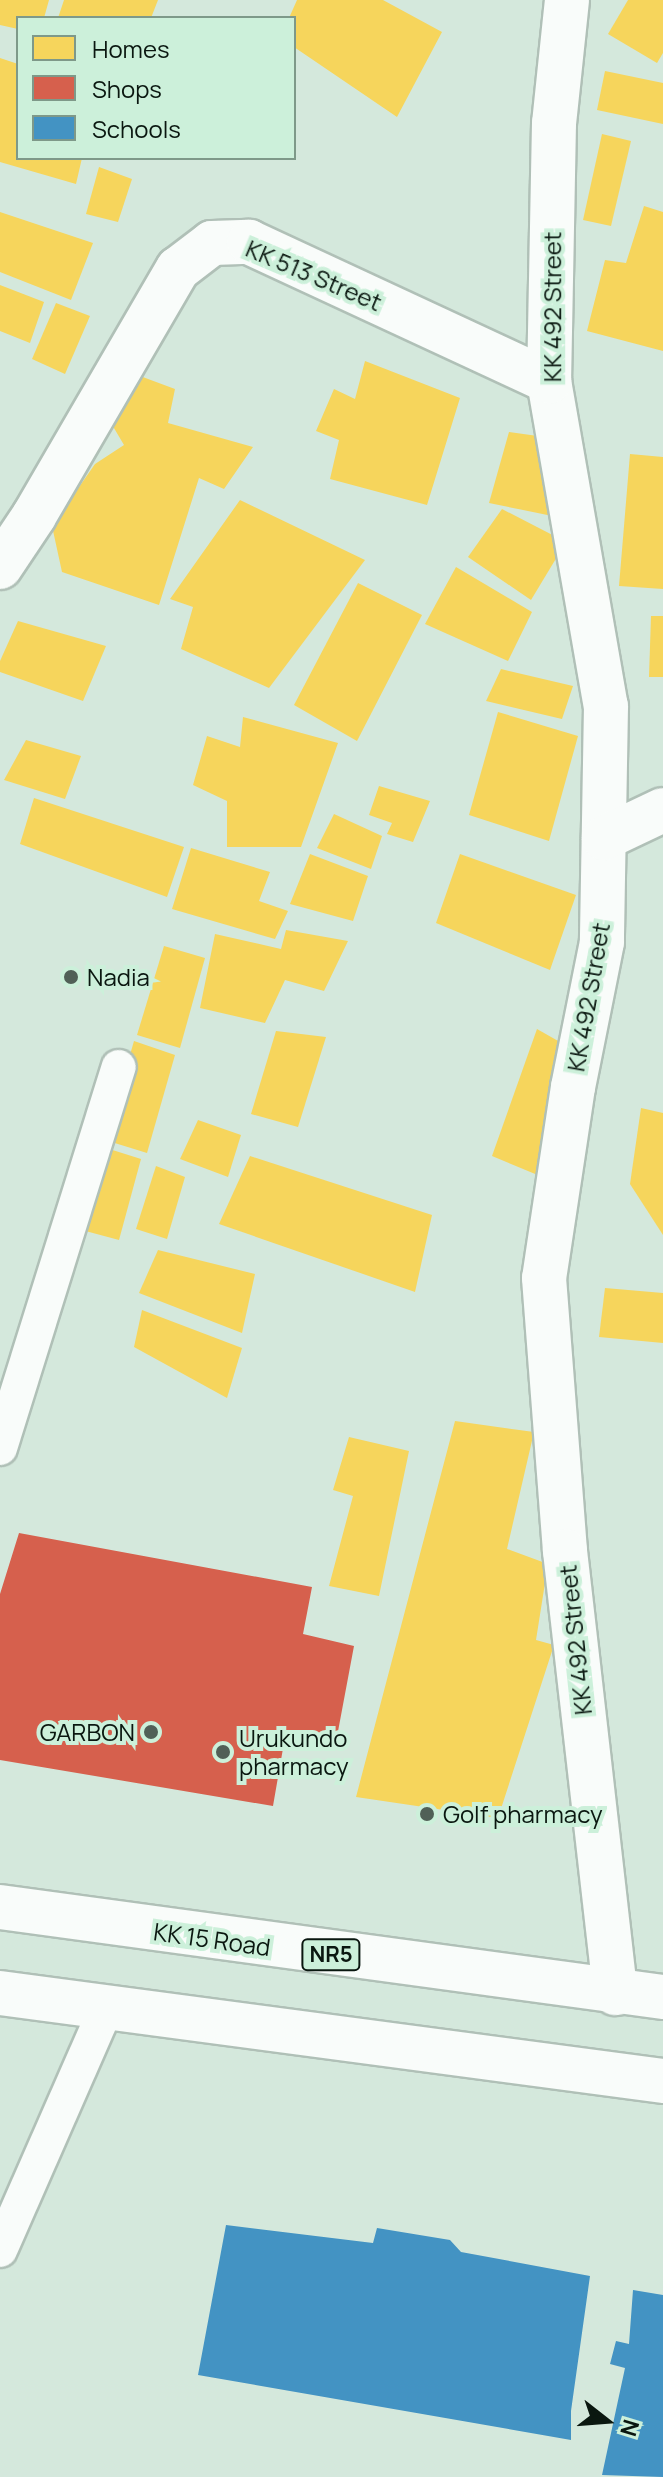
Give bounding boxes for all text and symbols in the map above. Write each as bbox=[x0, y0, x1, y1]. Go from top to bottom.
legend bbox=[16, 16, 296, 160]
text: Homes bbox=[92, 32, 170, 65]
text: Shops bbox=[92, 72, 162, 105]
text: Schools bbox=[92, 112, 181, 145]
street label: KK 492 Street bbox=[538, 231, 566, 383]
street label: KK 513 Street bbox=[242, 233, 386, 317]
street label: KK 492 Street bbox=[561, 920, 615, 1074]
place label: Nadia bbox=[87, 963, 150, 991]
marker: Nadia bbox=[62, 968, 80, 986]
street label: KK 492 Street bbox=[553, 1563, 597, 1717]
place label: GARBON bbox=[40, 1718, 135, 1746]
marker: GARBON bbox=[142, 1723, 160, 1741]
place label: Urukundo pharmacy bbox=[239, 1724, 349, 1780]
marker: Urukundo pharmacy bbox=[214, 1743, 232, 1761]
place label: Golf pharmacy bbox=[443, 1800, 603, 1828]
marker: Golf pharmacy bbox=[418, 1805, 436, 1823]
street label: KK 15 Road bbox=[151, 1917, 273, 1961]
road number: NR5 bbox=[301, 1937, 361, 1973]
north arrow bbox=[567, 2381, 647, 2461]
text: N bbox=[613, 2416, 647, 2440]

